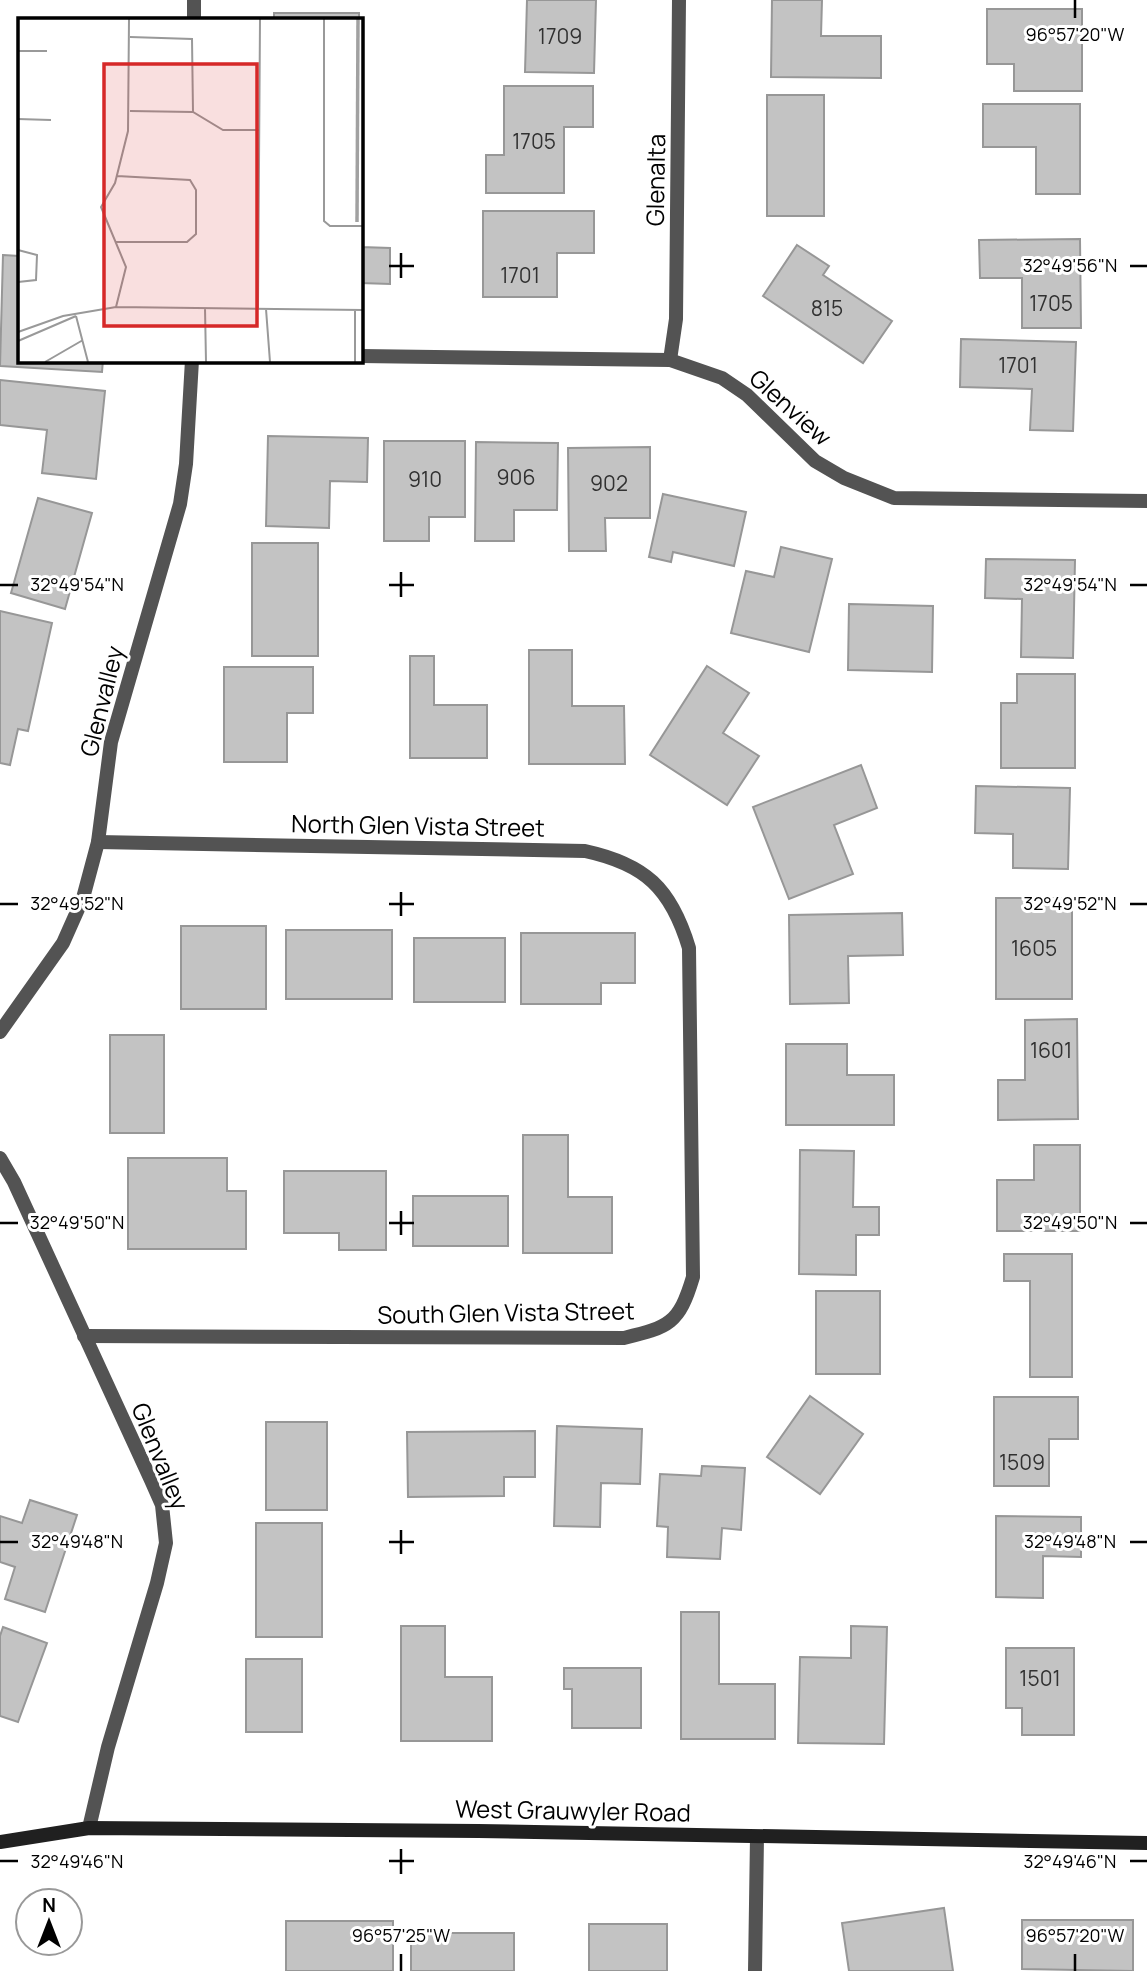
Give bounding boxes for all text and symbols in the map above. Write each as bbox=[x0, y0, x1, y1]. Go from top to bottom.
inset map bbox=[18, 18, 362, 362]
house number: 1709 bbox=[538, 22, 582, 50]
text: 96°57'20"W bbox=[1026, 22, 1125, 46]
house number: 1705 bbox=[512, 127, 556, 155]
street label: Glenalta bbox=[638, 134, 672, 226]
text: 32°49'56"N bbox=[1023, 253, 1117, 277]
house number: 1701 bbox=[500, 261, 540, 289]
house number: 1705 bbox=[1029, 289, 1073, 317]
house number: 815 bbox=[811, 294, 843, 322]
house number: 1701 bbox=[998, 351, 1038, 379]
street label: Glenview bbox=[743, 361, 839, 453]
house number: 906 bbox=[497, 463, 535, 491]
house number: 910 bbox=[408, 465, 442, 493]
house number: 902 bbox=[590, 469, 628, 497]
text: 32°49'54"N bbox=[30, 572, 124, 596]
text: 32°49'54"N bbox=[1023, 572, 1117, 596]
street label: Glenvalley bbox=[71, 642, 131, 760]
street label: North Glen Vista Street bbox=[291, 806, 545, 844]
text: 32°49'52"N bbox=[30, 891, 124, 915]
text: 32°49'52"N bbox=[1023, 891, 1117, 915]
house number: 1605 bbox=[1011, 934, 1057, 962]
house number: 1601 bbox=[1030, 1036, 1072, 1064]
text: 32°49'50"N bbox=[30, 1210, 124, 1234]
text: 32°49'50"N bbox=[1023, 1210, 1117, 1234]
street label: South Glen Vista Street bbox=[377, 1293, 635, 1331]
street label: Glenvalley bbox=[125, 1397, 198, 1515]
house number: 1509 bbox=[999, 1448, 1045, 1476]
text: 32°49'48"N bbox=[31, 1529, 123, 1553]
text: 32°49'48"N bbox=[1024, 1529, 1116, 1553]
house number: 1501 bbox=[1019, 1664, 1061, 1692]
street label: West Grauwyler Road bbox=[455, 1791, 691, 1829]
text: 32°49'46"N bbox=[31, 1849, 123, 1873]
text: 32°49'46"N bbox=[1024, 1849, 1116, 1873]
north arrow bbox=[14, 1887, 84, 1957]
text: N bbox=[42, 1892, 56, 1918]
text: 96°57'25"W bbox=[352, 1923, 450, 1947]
text: 96°57'20"W bbox=[1026, 1923, 1125, 1947]

